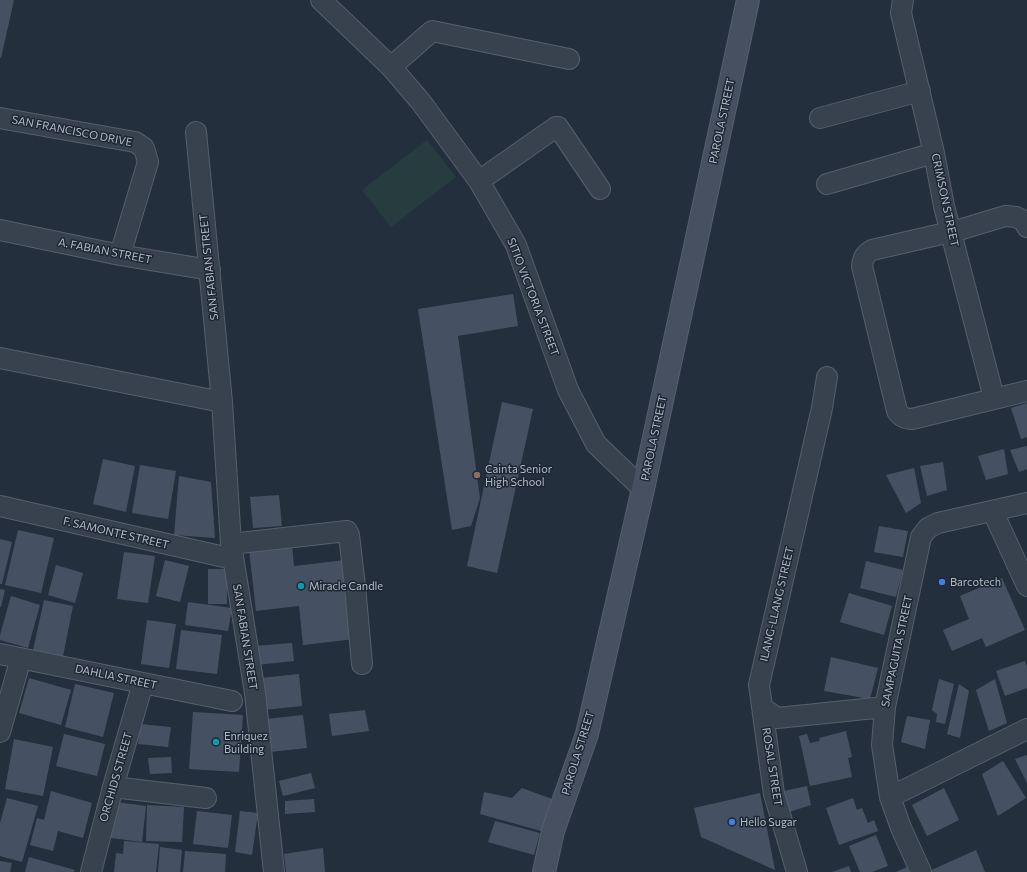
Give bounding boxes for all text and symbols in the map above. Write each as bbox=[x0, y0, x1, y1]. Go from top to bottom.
street label: PAROLA STREET bbox=[707, 77, 737, 165]
street label: SAN FRANCISCO DRIVE bbox=[11, 113, 133, 149]
street label: CRIMSON STREET bbox=[929, 152, 961, 248]
street label: SAN FABIAN STREET bbox=[197, 213, 221, 321]
street label: A. FABIAN STREET bbox=[57, 235, 153, 267]
street label: SITIO VICTORIA STREET bbox=[504, 236, 562, 358]
street label: PAROLA STREET bbox=[639, 394, 669, 482]
place label: Cainta Senior High School bbox=[485, 462, 552, 488]
marker: Cainta Senior High School bbox=[472, 470, 482, 480]
street label: F. SAMONTE STREET bbox=[62, 514, 170, 552]
street label: ILANG-LLANG STREET bbox=[757, 545, 797, 663]
place label: Barcotech bbox=[950, 575, 1001, 589]
marker: Barcotech bbox=[937, 577, 947, 587]
place label: Miracle Candle bbox=[309, 579, 383, 593]
marker: Miracle Candle bbox=[296, 581, 306, 591]
street label: SAN FABIAN STREET bbox=[230, 583, 260, 691]
street label: SAMPAGUITA STREET bbox=[879, 594, 915, 708]
street label: DAHLIA STREET bbox=[74, 662, 158, 692]
street label: PAROLA STREET bbox=[559, 710, 597, 796]
street label: ROSAL STREET bbox=[759, 727, 785, 807]
place label: Enriquez Building bbox=[224, 729, 268, 755]
street label: ORCHIDS STREET bbox=[97, 731, 135, 823]
marker: Enriquez Building bbox=[211, 737, 221, 747]
place label: Hello Sugar bbox=[740, 815, 797, 829]
marker: Hello Sugar bbox=[727, 817, 737, 827]

